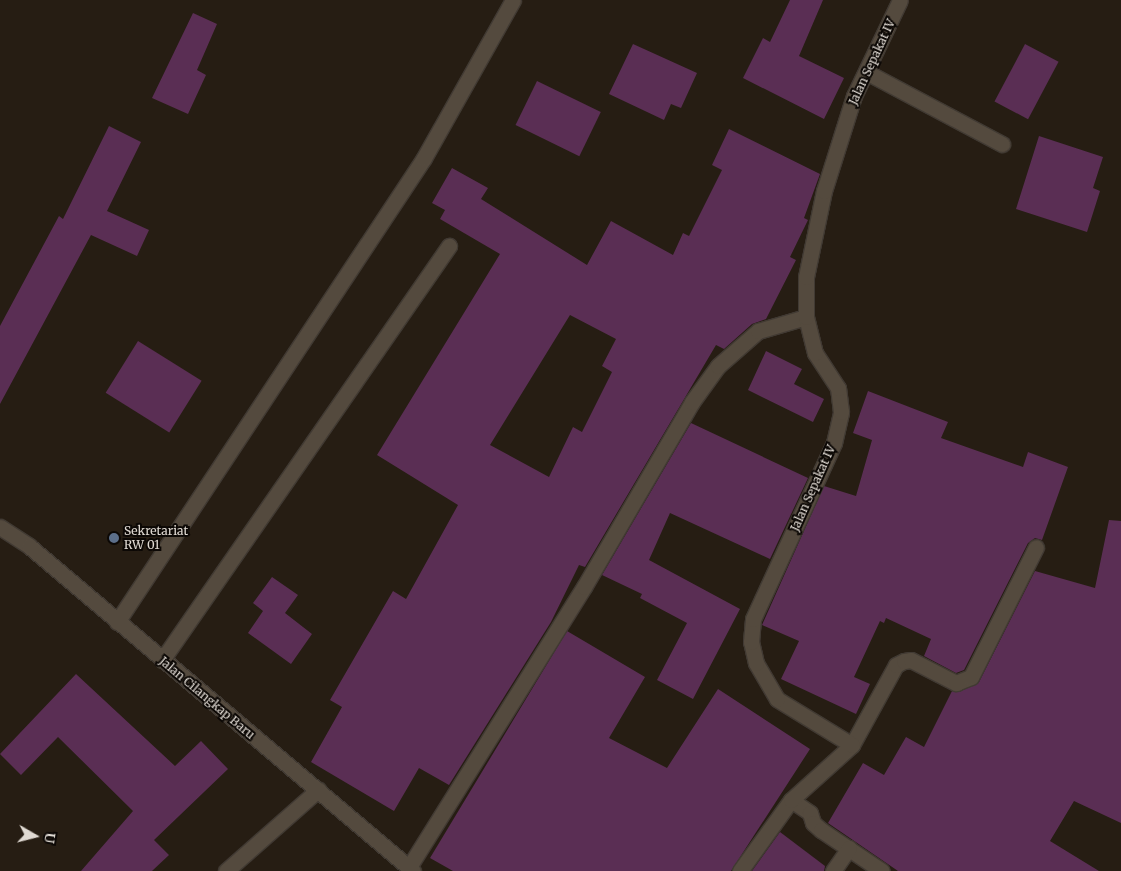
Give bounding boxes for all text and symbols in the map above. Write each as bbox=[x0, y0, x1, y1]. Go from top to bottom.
street label: Jalan Sepakat IV bbox=[846, 17, 898, 107]
street label: Jalan Sepakat IV bbox=[787, 443, 839, 533]
place label: Sekretariat RW 01 bbox=[124, 524, 188, 552]
marker: Sekretariat RW 01 bbox=[108, 532, 120, 544]
street label: Jalan Cilangkap Baru bbox=[156, 654, 258, 742]
north arrow bbox=[10, 811, 60, 861]
text: U bbox=[40, 832, 59, 844]

